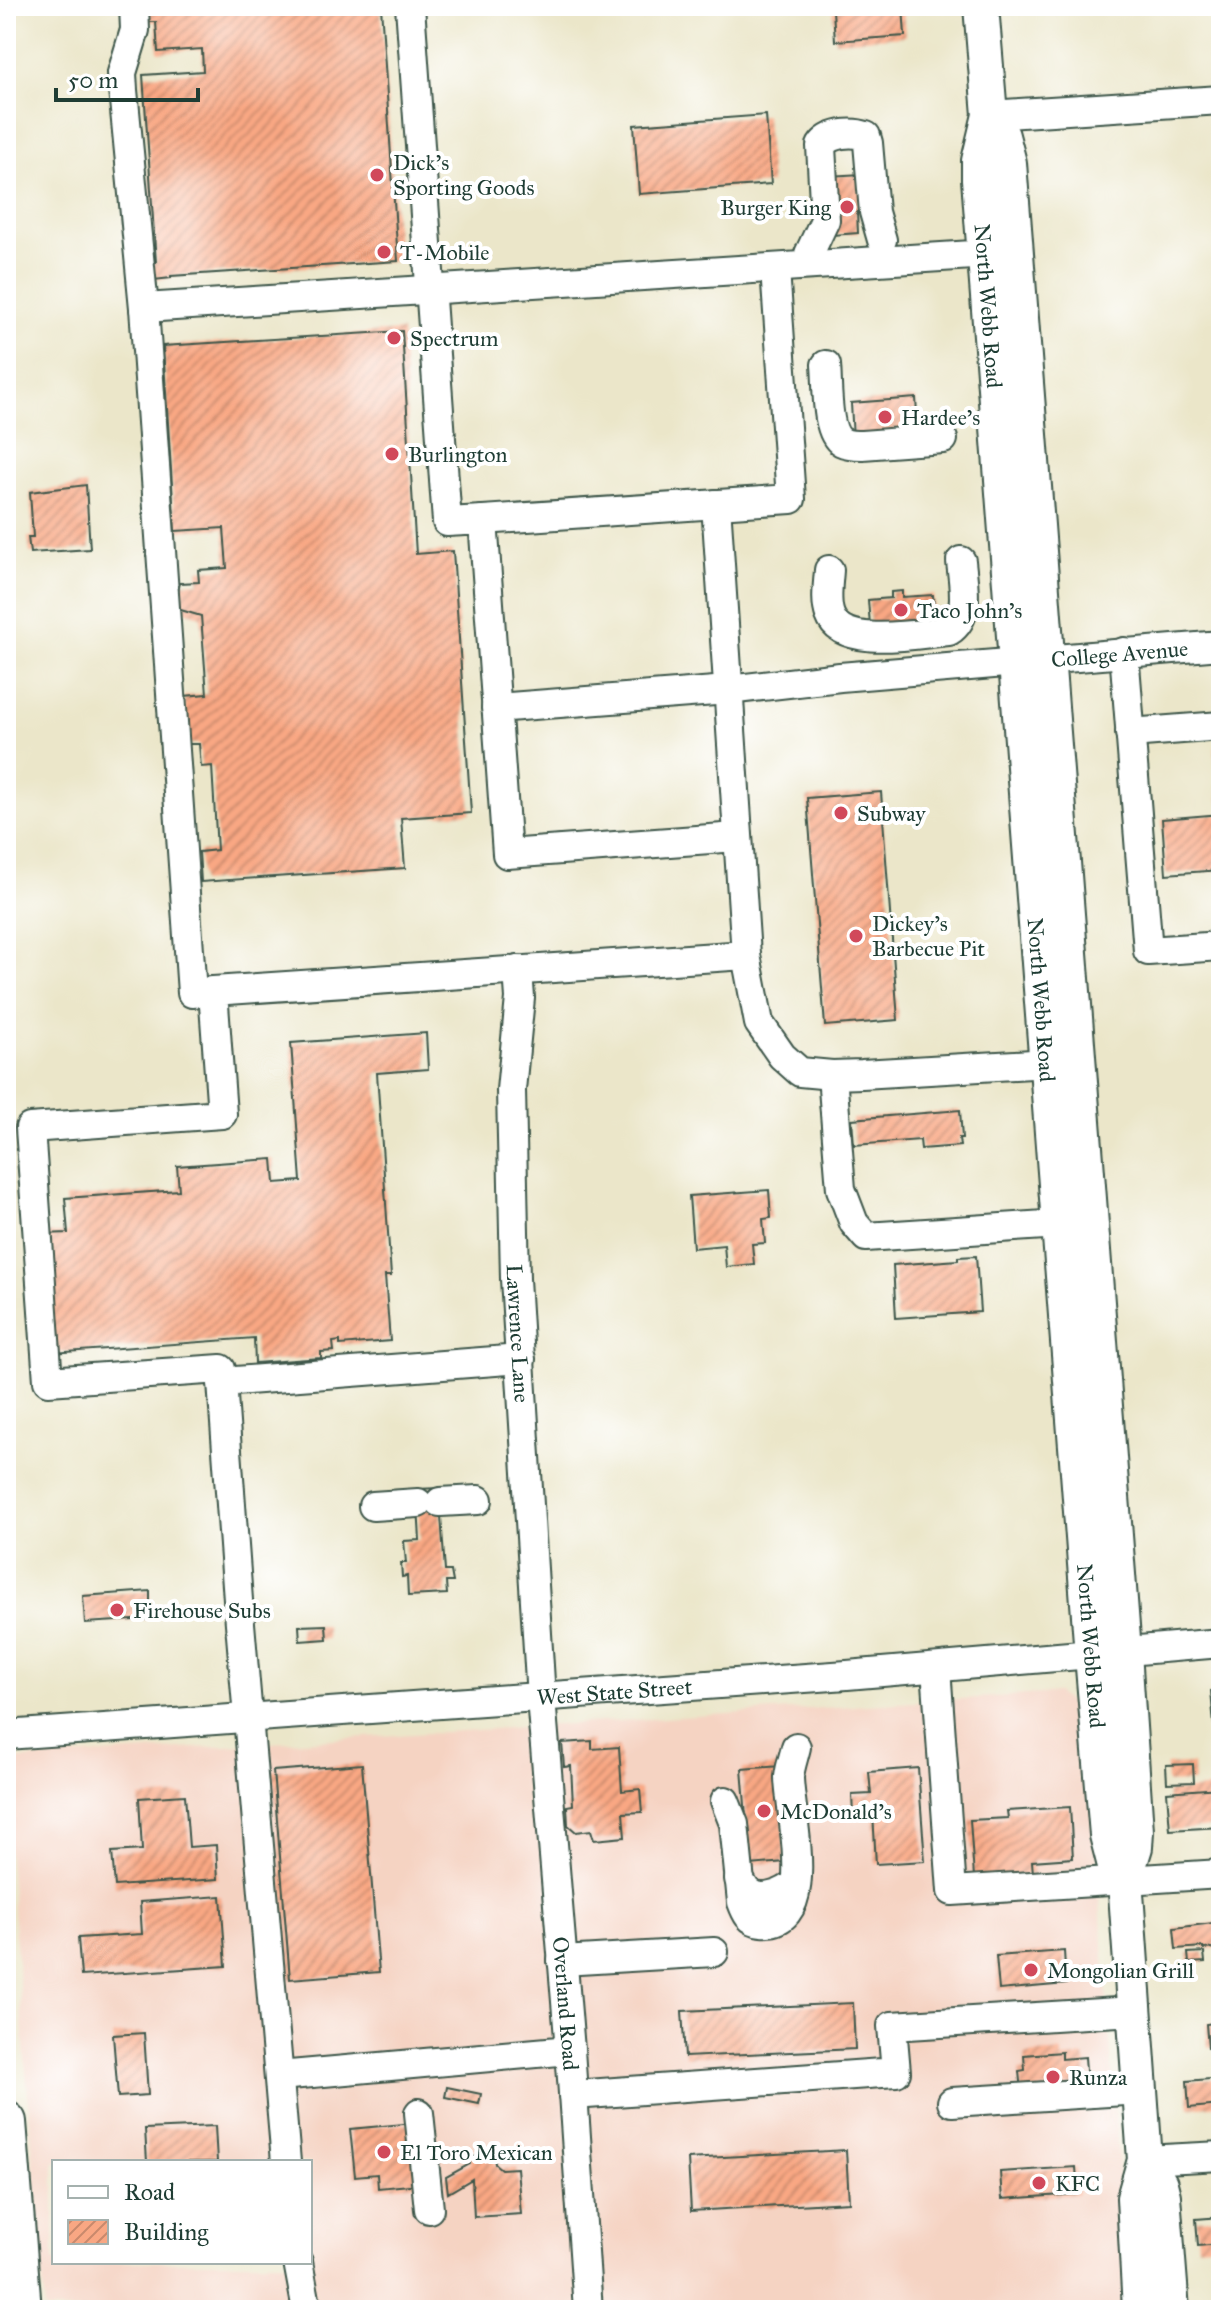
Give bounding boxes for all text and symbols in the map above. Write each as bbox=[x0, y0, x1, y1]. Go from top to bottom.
scale bar bbox=[56, 52, 198, 102]
text: 50 m bbox=[68, 65, 118, 95]
place label: Dick's Sporting Goods bbox=[393, 149, 535, 201]
marker: Dick's Sporting Goods bbox=[368, 166, 386, 184]
place label: Burger King bbox=[720, 194, 832, 221]
marker: Burger King bbox=[838, 198, 856, 216]
street label: North Webb Road bbox=[969, 223, 1008, 389]
place label: T-Mobile bbox=[400, 239, 489, 266]
marker: T-Mobile bbox=[375, 243, 393, 261]
place label: Spectrum bbox=[410, 325, 499, 352]
marker: Spectrum bbox=[385, 329, 403, 347]
place label: Hardee's bbox=[901, 404, 980, 431]
marker: Hardee's bbox=[876, 408, 894, 426]
place label: Burlington bbox=[408, 441, 508, 468]
marker: Burlington bbox=[383, 445, 401, 463]
place label: Taco John's bbox=[917, 597, 1022, 624]
marker: Taco John's bbox=[892, 601, 910, 619]
street label: College Avenue bbox=[1050, 634, 1189, 673]
place label: Subway bbox=[857, 800, 926, 827]
marker: Subway bbox=[832, 804, 850, 822]
place label: Dickey's Barbecue Pit bbox=[872, 910, 985, 962]
street label: North Webb Road bbox=[1022, 917, 1062, 1083]
marker: Dickey's Barbecue Pit bbox=[847, 927, 865, 945]
street label: Lawrence Lane bbox=[501, 1264, 536, 1403]
street label: North Webb Road bbox=[1072, 1563, 1112, 1729]
place label: Firehouse Subs bbox=[133, 1597, 271, 1624]
marker: Firehouse Subs bbox=[108, 1601, 126, 1619]
street label: West State Street bbox=[536, 1673, 693, 1711]
place label: McDonald's bbox=[780, 1798, 892, 1825]
marker: McDonald's bbox=[755, 1802, 773, 1820]
street label: Overland Road bbox=[547, 1936, 585, 2071]
place label: Mongolian Grill bbox=[1047, 1957, 1194, 1984]
marker: Mongolian Grill bbox=[1022, 1961, 1040, 1979]
place label: Runza bbox=[1069, 2064, 1128, 2091]
marker: Runza bbox=[1044, 2068, 1062, 2086]
place label: El Toro Mexican bbox=[400, 2139, 553, 2166]
marker: El Toro Mexican bbox=[375, 2143, 393, 2161]
legend bbox=[52, 2160, 312, 2264]
place label: KFC bbox=[1055, 2170, 1100, 2197]
marker: KFC bbox=[1030, 2174, 1048, 2192]
text: Road bbox=[124, 2177, 175, 2207]
text: Building bbox=[124, 2217, 209, 2247]

